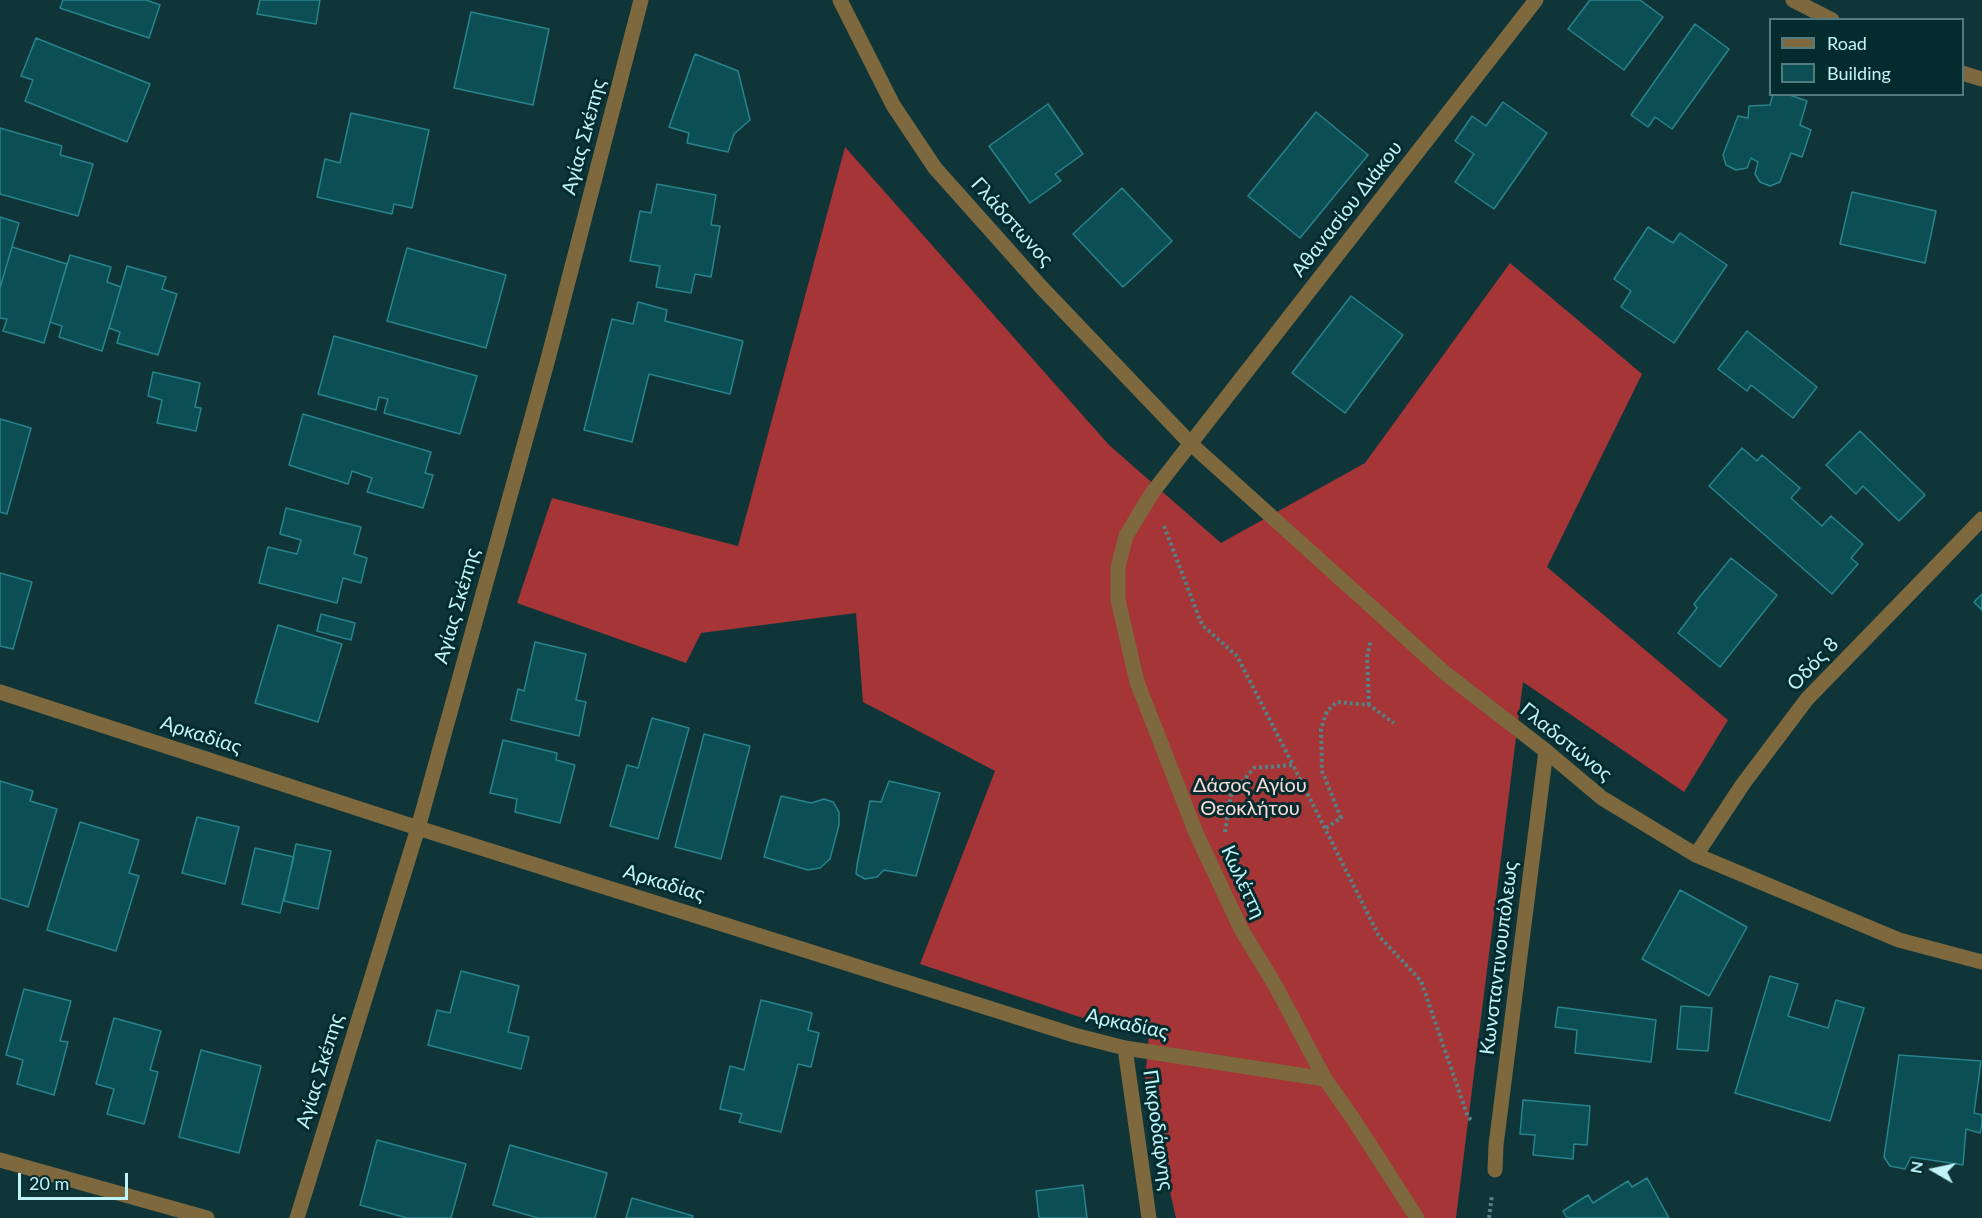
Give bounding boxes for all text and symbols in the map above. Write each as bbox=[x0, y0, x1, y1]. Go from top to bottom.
legend bbox=[1769, 18, 1964, 96]
text: Road bbox=[1827, 32, 1867, 54]
text: Building bbox=[1827, 62, 1891, 84]
street label: Αγίας Σκέπης bbox=[557, 76, 611, 198]
street label: Αθανασίου Διάκου bbox=[1286, 136, 1408, 282]
street label: Γλάδστωνος bbox=[966, 173, 1058, 271]
street label: Αγίας Σκέπης bbox=[429, 546, 485, 666]
street label: Οδός 8 bbox=[1782, 632, 1844, 696]
street label: Γλαδστώνος bbox=[1515, 698, 1617, 786]
street label: Αρκαδίας bbox=[158, 711, 244, 759]
park label: Δάσος Αγίου Θεοκλήτου bbox=[1193, 774, 1307, 821]
street label: Κωλέττη bbox=[1216, 842, 1270, 922]
street label: Αρκαδίας bbox=[620, 859, 708, 907]
street label: Κωνσταντινουπόλεως bbox=[1475, 860, 1523, 1056]
street label: Αρκαδίας bbox=[1084, 1004, 1170, 1044]
street label: Αγίας Σκέπης bbox=[291, 1011, 349, 1131]
street label: Πικροδάφνης bbox=[1138, 1068, 1178, 1192]
north arrow bbox=[1904, 1140, 1964, 1200]
text: N bbox=[1905, 1160, 1926, 1175]
scale bar bbox=[21, 1161, 130, 1199]
text: 20 m bbox=[29, 1172, 69, 1194]

